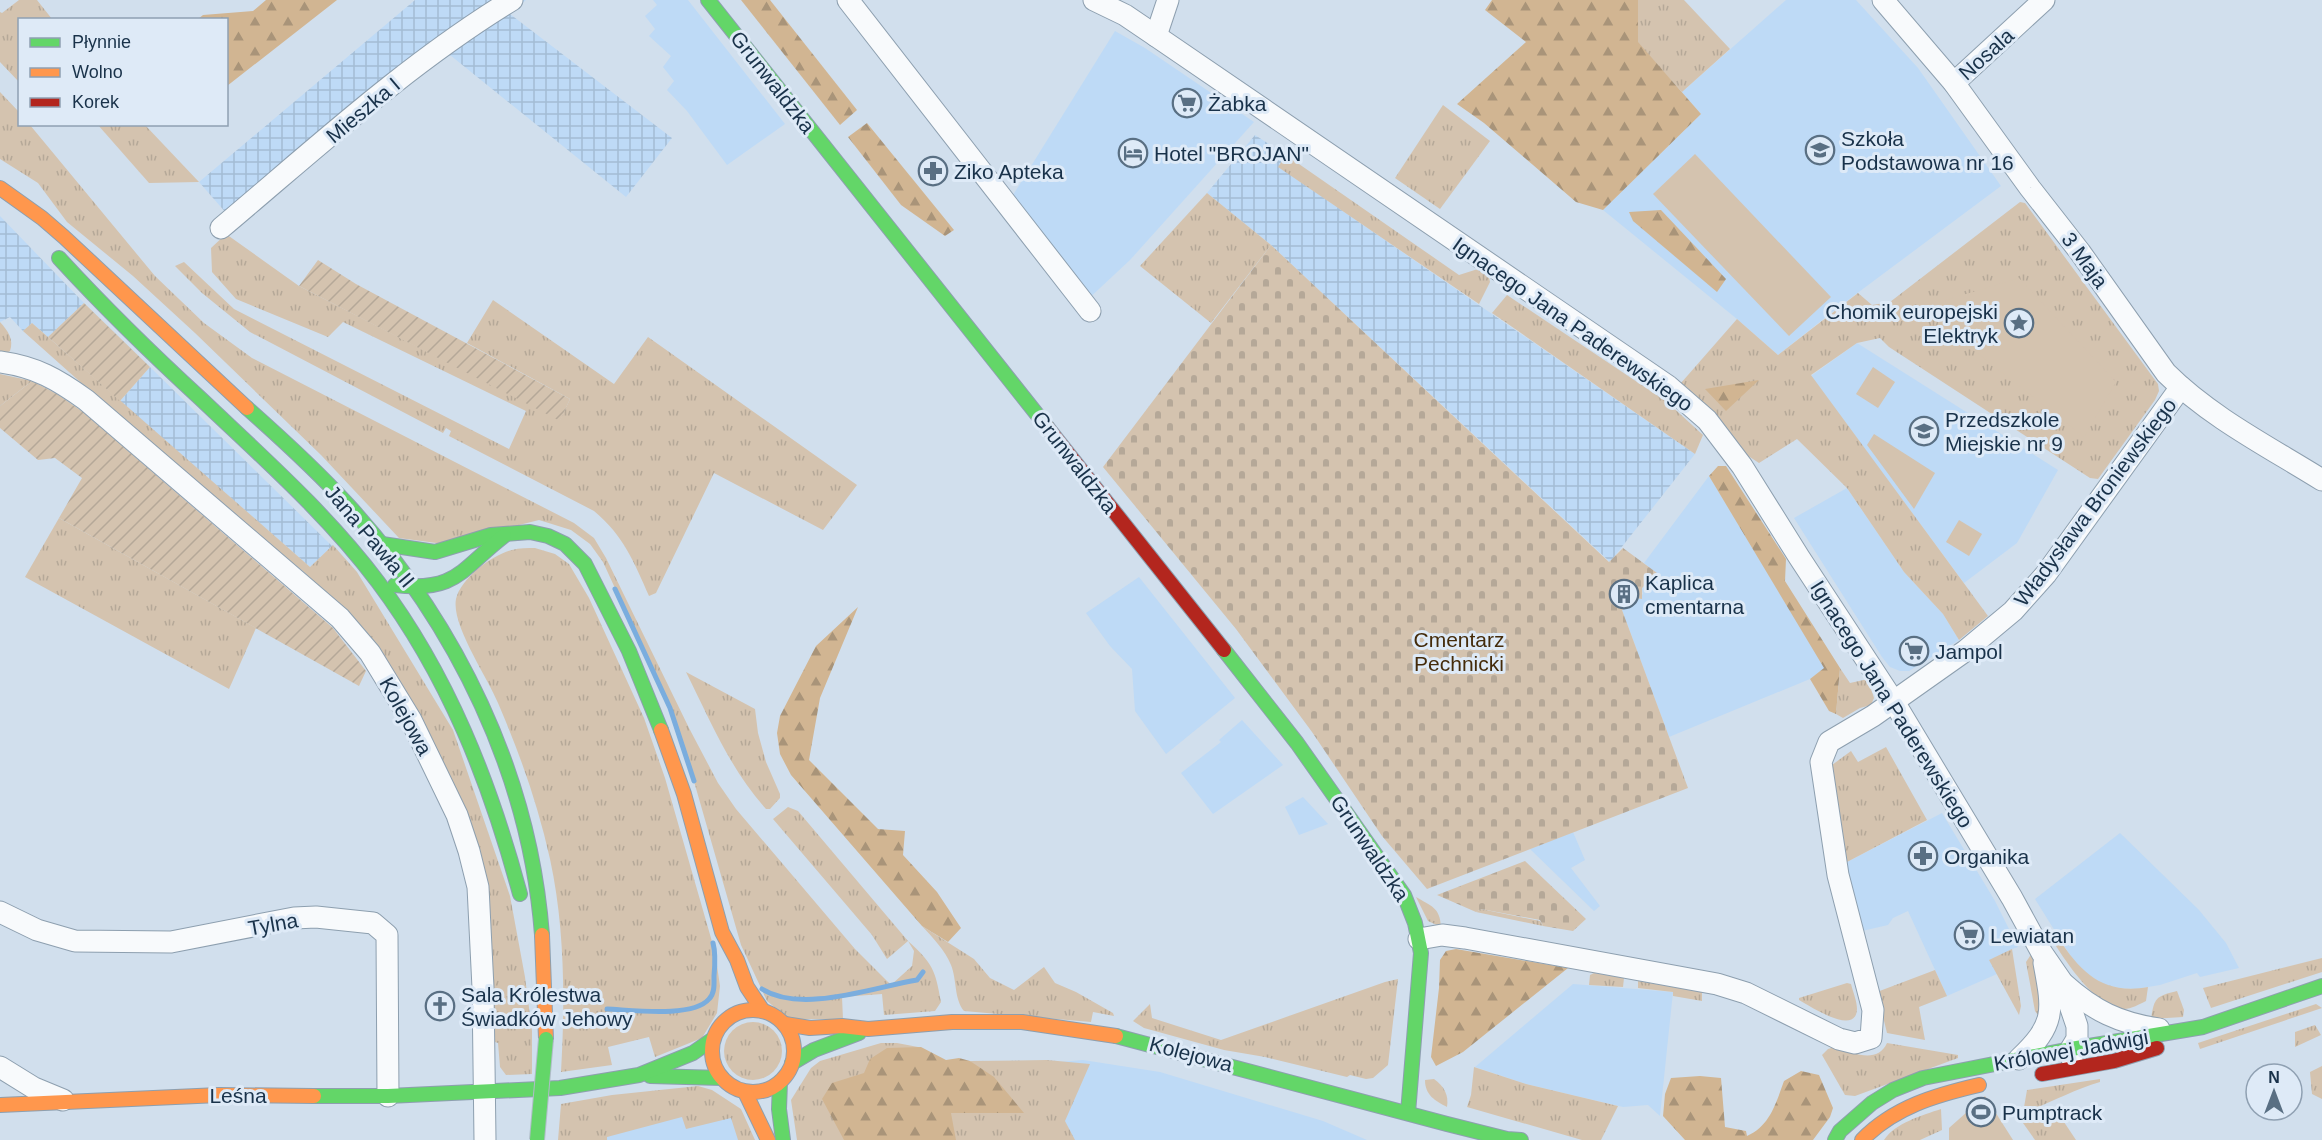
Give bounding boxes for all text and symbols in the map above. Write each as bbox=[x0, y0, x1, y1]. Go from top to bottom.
legend bbox=[18, 18, 228, 126]
street label: Nosala bbox=[1954, 23, 2018, 84]
street label: Grunwaldzka bbox=[726, 27, 820, 138]
text: Płynnie bbox=[72, 32, 131, 52]
text: Wolno bbox=[72, 62, 123, 82]
street label: Mieszka I bbox=[322, 73, 404, 147]
supermarket icon: Żabka bbox=[1171, 87, 1203, 119]
text: Korek bbox=[72, 92, 120, 112]
place label: Żabka bbox=[1208, 92, 1267, 115]
place label: Szkoła Podstawowa nr 16 bbox=[1841, 127, 2014, 174]
school or university icon: Szkoła Podstawowa nr 16 bbox=[1804, 134, 1836, 166]
hotel icon: Hotel "BROJAN" bbox=[1117, 137, 1149, 169]
place label: Hotel "BROJAN" bbox=[1154, 142, 1309, 165]
pharmacy icon: Ziko Apteka bbox=[917, 155, 949, 187]
place label: Ziko Apteka bbox=[954, 160, 1064, 183]
street label: 3 Maja bbox=[2057, 228, 2113, 293]
street label: Ignacego Jana Paderewskiego bbox=[1449, 232, 1697, 416]
place label: Chomik europejski Elektryk bbox=[1825, 300, 1998, 347]
place icon: Chomik europejski Elektryk bbox=[2003, 307, 2035, 339]
street label: Władysława Broniewskiego bbox=[2009, 393, 2181, 611]
street label: Grunwaldzka bbox=[1028, 407, 1122, 518]
place label: Przedszkole Miejskie nr 9 bbox=[1945, 408, 2063, 455]
school or university icon: Przedszkole Miejskie nr 9 bbox=[1908, 415, 1940, 447]
street label: Jana Pawła II bbox=[321, 480, 419, 592]
place label: Kaplica cmentarna bbox=[1645, 571, 1745, 618]
street label: Ignacego Jana Paderewskiego bbox=[1806, 576, 1978, 832]
building icon: Kaplica cmentarna bbox=[1608, 578, 1640, 610]
park label: Cmentarz Pechnicki bbox=[1413, 628, 1505, 675]
supermarket icon: Jampol bbox=[1898, 635, 1930, 667]
place label: Jampol bbox=[1935, 640, 2003, 663]
street label: Kolejowa bbox=[375, 673, 437, 759]
street label: Grunwaldzka bbox=[1326, 791, 1414, 905]
pharmacy icon: Organika bbox=[1907, 840, 1939, 872]
place label: Organika bbox=[1944, 845, 2030, 868]
street label: Tylna bbox=[246, 908, 300, 940]
supermarket icon: Lewiatan bbox=[1953, 919, 1985, 951]
place label: Lewiatan bbox=[1990, 924, 2074, 947]
place label: Sala Królestwa Świadków Jehowy bbox=[461, 983, 633, 1030]
church icon: Sala Królestwa Świadków Jehowy bbox=[424, 990, 456, 1022]
street label: Królowej Jadwigi bbox=[1992, 1025, 2150, 1075]
street label: Kolejowa bbox=[1147, 1032, 1235, 1076]
north arrow bbox=[2244, 1062, 2304, 1122]
text: N bbox=[2268, 1069, 2280, 1086]
street label: Leśna bbox=[209, 1084, 267, 1107]
sports icon: Pumptrack bbox=[1965, 1096, 1997, 1128]
place label: Pumptrack bbox=[2002, 1101, 2103, 1124]

